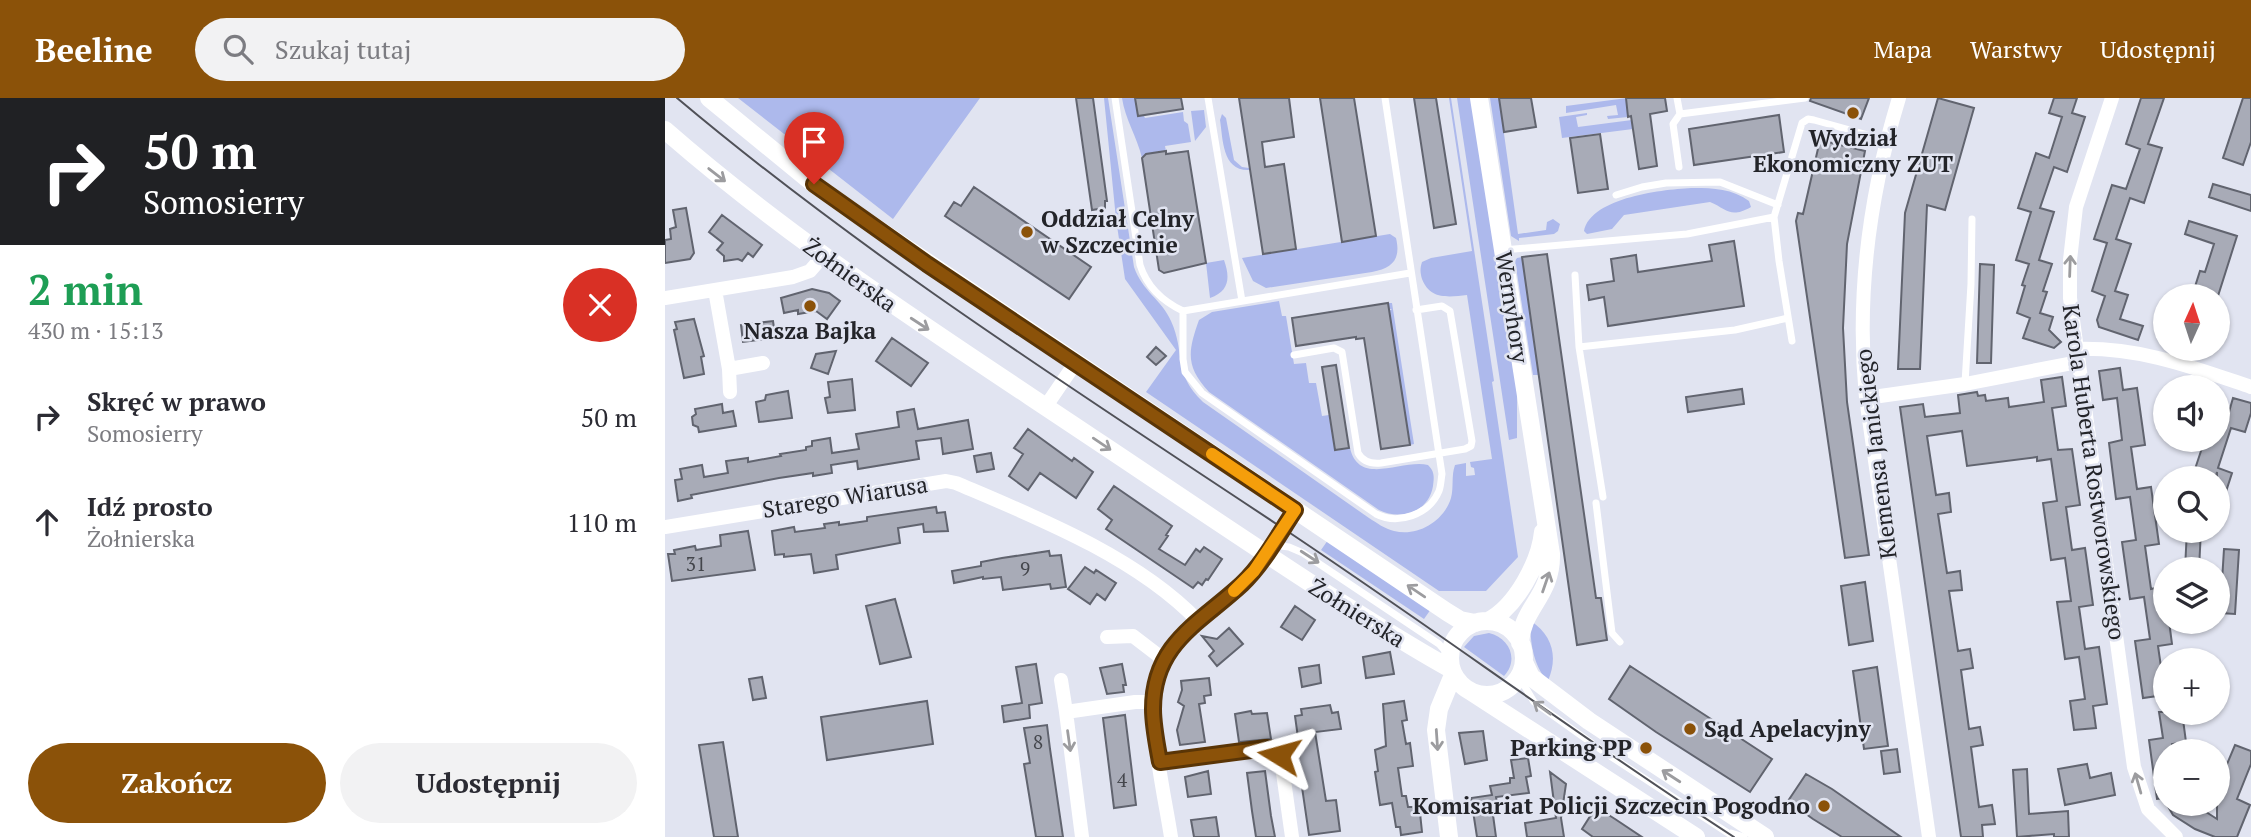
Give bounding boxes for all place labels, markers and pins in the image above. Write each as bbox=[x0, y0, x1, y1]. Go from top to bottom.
marker: Wydział Ekonomiczny ZUT bbox=[1845, 105, 1861, 121]
pin bbox=[784, 112, 844, 184]
place label: Wydział Ekonomiczny ZUT bbox=[1753, 122, 1953, 179]
place label: Oddział Celny w Szczecinie bbox=[1040, 203, 1195, 260]
marker: Oddział Celny w Szczecinie bbox=[1019, 224, 1035, 240]
marker: Nasza Bajka bbox=[802, 298, 818, 314]
place label: Nasza Bajka bbox=[744, 315, 877, 346]
place label: Sąd Apelacyjny bbox=[1704, 713, 1871, 744]
marker: Sąd Apelacyjny bbox=[1682, 721, 1698, 737]
place label: Parking PP bbox=[1510, 732, 1632, 763]
marker: Parking PP bbox=[1638, 740, 1654, 756]
place label: Komisariat Policji Szczecin Pogodno bbox=[1412, 790, 1810, 821]
marker: Komisariat Policji Szczecin Pogodno bbox=[1816, 798, 1832, 814]

